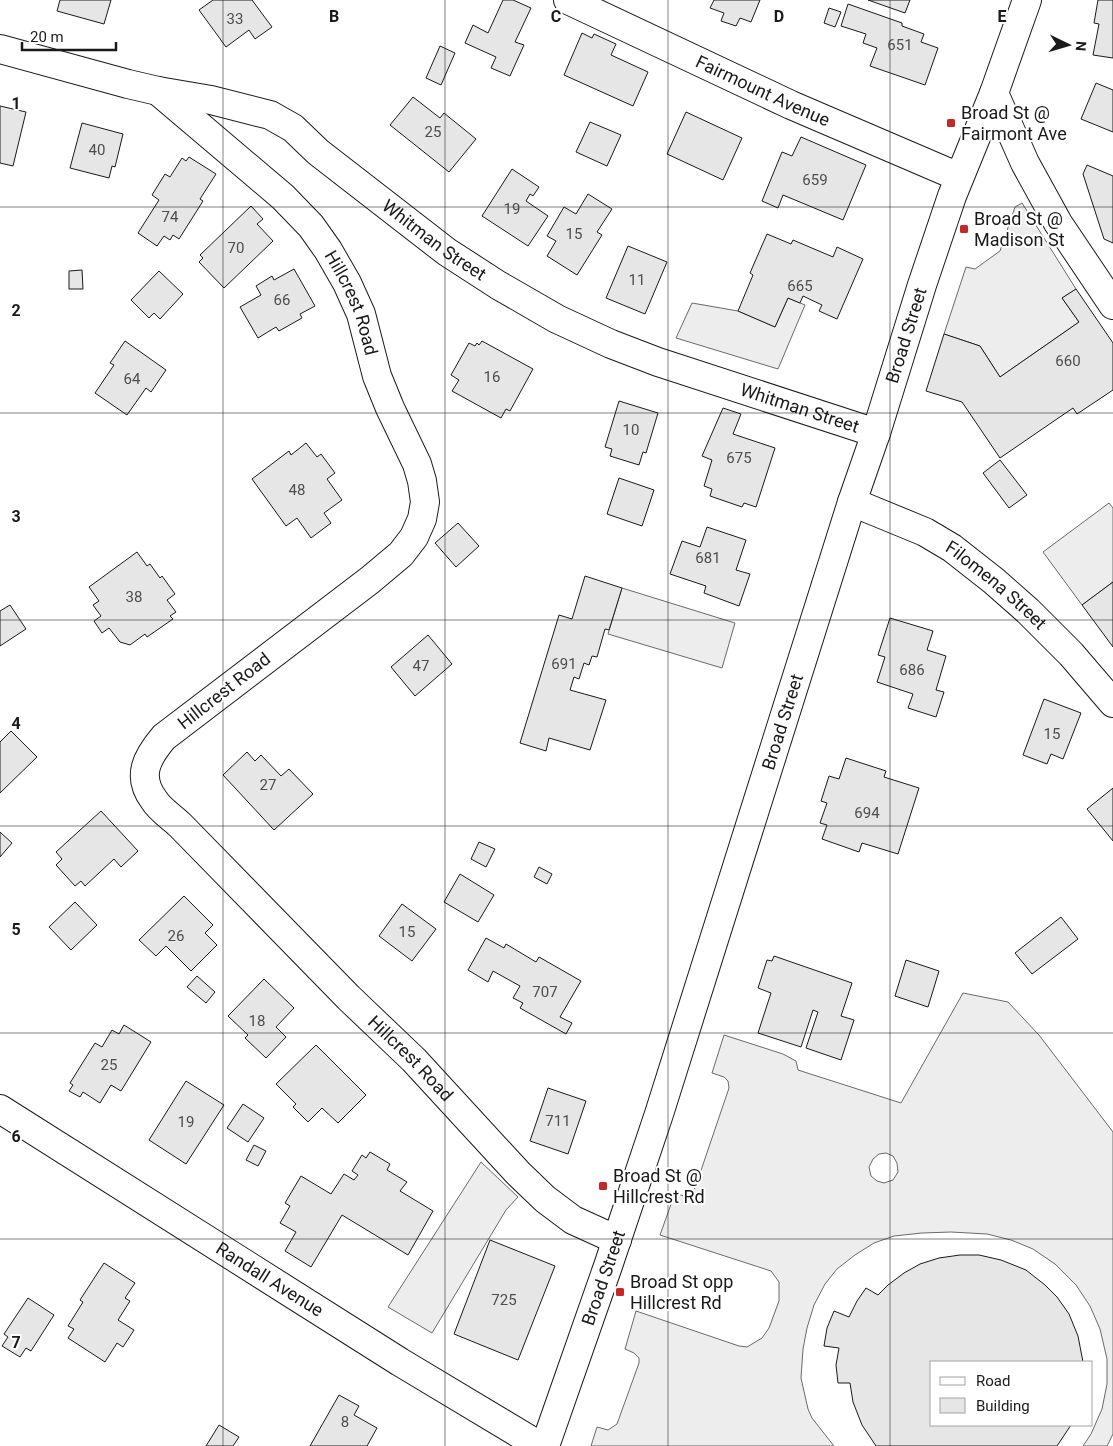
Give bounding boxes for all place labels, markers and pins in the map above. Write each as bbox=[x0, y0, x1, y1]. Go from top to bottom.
place label: Broad St @ Fairmont Ave bbox=[961, 102, 1067, 144]
marker: Broad St @ Fairmont Ave bbox=[945, 117, 957, 129]
place label: Broad St @ Madison St bbox=[974, 208, 1065, 250]
marker: Broad St @ Madison St bbox=[958, 223, 970, 235]
place label: Broad St @ Hillcrest Rd bbox=[613, 1165, 705, 1207]
marker: Broad St @ Hillcrest Rd bbox=[597, 1180, 609, 1192]
place label: Broad St opp Hillcrest Rd bbox=[630, 1271, 733, 1313]
marker: Broad St opp Hillcrest Rd bbox=[614, 1286, 626, 1298]

